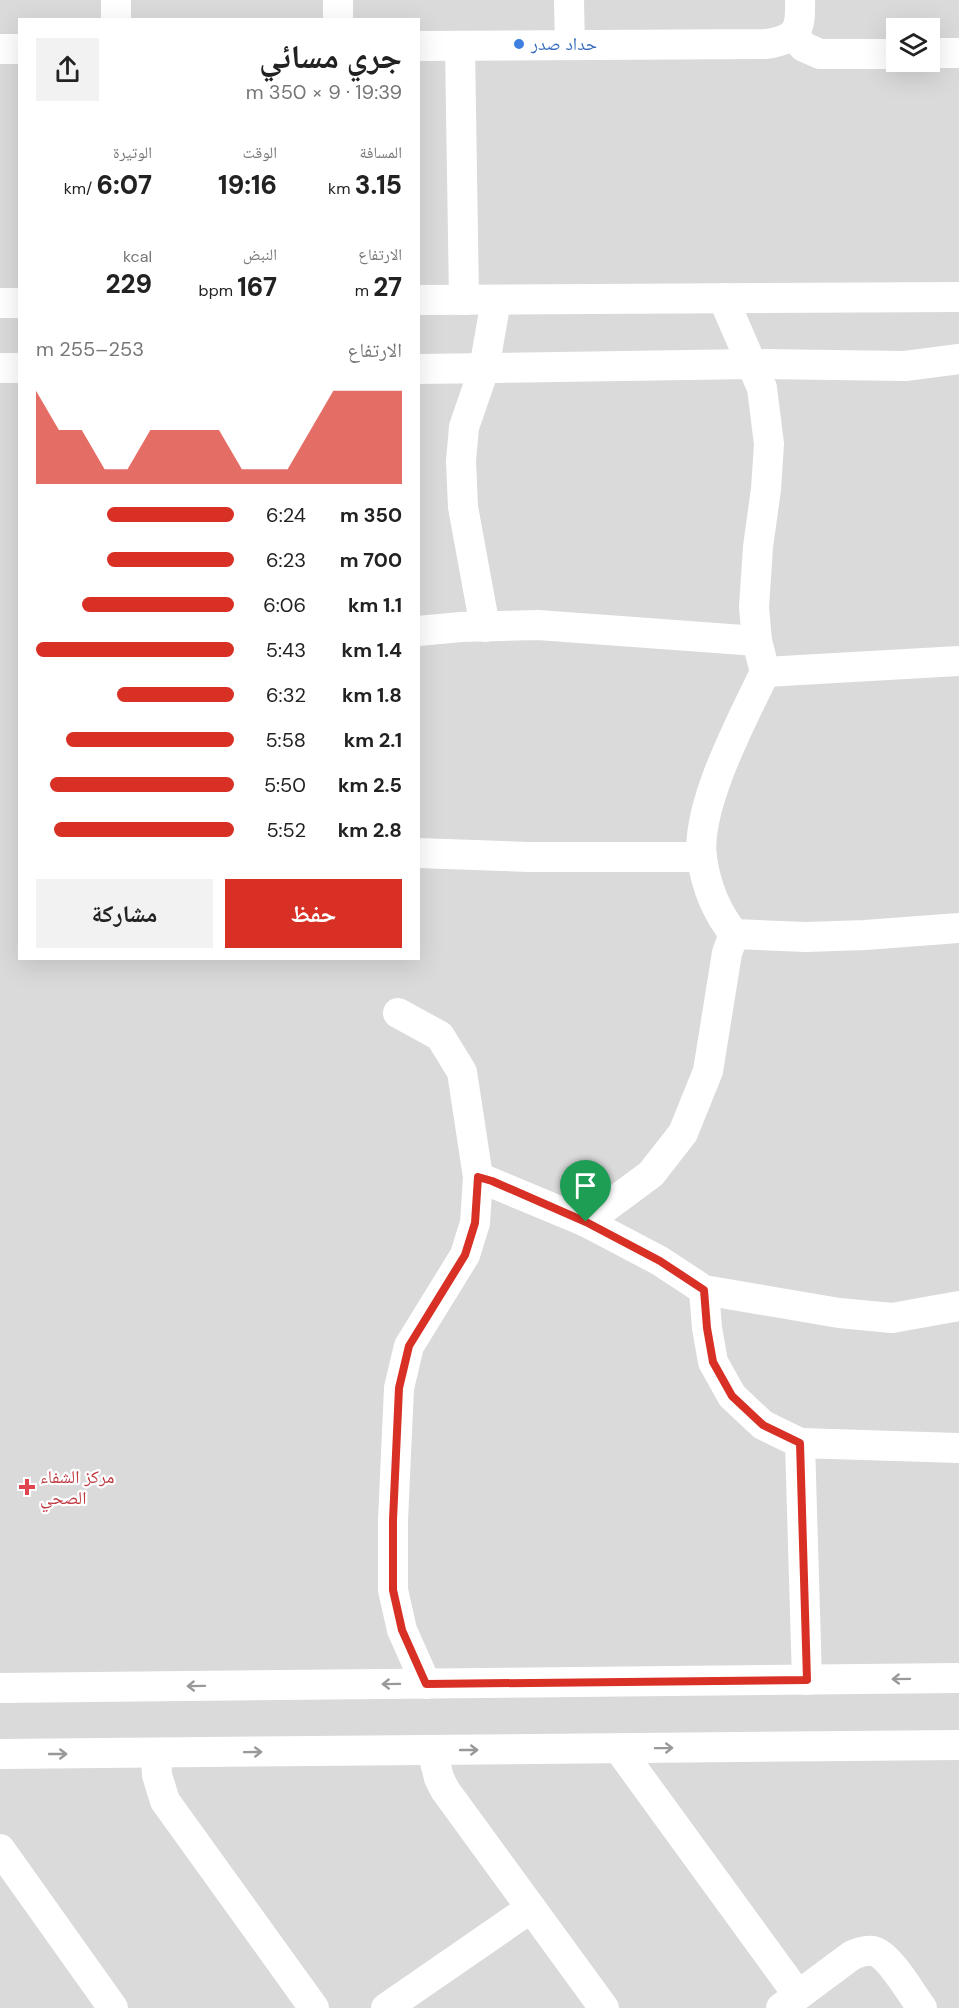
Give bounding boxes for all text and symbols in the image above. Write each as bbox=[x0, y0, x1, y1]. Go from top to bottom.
map controls bbox=[886, 18, 940, 72]
button: layers bbox=[886, 18, 940, 72]
place label: حداد صدر bbox=[530, 32, 597, 56]
text: جري مسائي bbox=[259, 35, 402, 78]
marker: حداد صدر bbox=[512, 37, 526, 51]
button: share bbox=[36, 38, 99, 101]
text: 19:39 · 9 × 350 m bbox=[246, 79, 402, 105]
text: الوتيرة bbox=[113, 142, 152, 163]
text: الوقت bbox=[243, 142, 277, 163]
text: المسافة bbox=[360, 142, 402, 163]
text: 6:07 bbox=[97, 168, 152, 202]
text: 19:16 bbox=[218, 168, 277, 202]
text: 3.15 bbox=[355, 168, 402, 202]
text: /km bbox=[64, 178, 97, 199]
text: km bbox=[328, 178, 355, 199]
text: النبض bbox=[243, 244, 277, 265]
text: الارتفاع bbox=[358, 244, 402, 265]
text: kcal bbox=[123, 246, 152, 267]
text: 229 bbox=[106, 267, 152, 301]
text: 167 bbox=[237, 270, 277, 304]
text: 27 bbox=[373, 270, 402, 304]
text: bpm bbox=[199, 280, 237, 301]
text: m bbox=[355, 280, 373, 301]
text: 253–255 m bbox=[36, 336, 144, 362]
text: الارتفاع bbox=[347, 337, 402, 363]
text: 6:24 bbox=[266, 502, 306, 528]
text: 350 m bbox=[340, 502, 402, 528]
text: 6:23 bbox=[266, 547, 306, 573]
text: 700 m bbox=[340, 547, 402, 573]
text: 6:06 bbox=[263, 592, 306, 618]
text: 1.1 km bbox=[348, 592, 402, 618]
text: 5:43 bbox=[266, 637, 306, 663]
text: 1.4 km bbox=[342, 637, 402, 663]
text: 6:32 bbox=[266, 682, 306, 708]
text: 1.8 km bbox=[342, 682, 402, 708]
text: 5:58 bbox=[265, 727, 306, 753]
text: 2.1 km bbox=[344, 727, 402, 753]
text: 5:50 bbox=[264, 772, 306, 798]
text: 2.5 km bbox=[338, 772, 402, 798]
text: 5:52 bbox=[266, 817, 306, 843]
text: 2.8 km bbox=[338, 817, 402, 843]
button: مشاركة bbox=[36, 879, 213, 948]
button: حفظ bbox=[225, 879, 402, 948]
pin bbox=[560, 1160, 611, 1222]
icon: arrive bbox=[569, 1169, 602, 1202]
place label: مركز الشفاء الصحي bbox=[40, 1465, 114, 1513]
marker: مركز الشفاء الصحي bbox=[18, 1478, 36, 1496]
one-way arrow bbox=[891, 1673, 911, 1684]
one-way arrow bbox=[381, 1679, 401, 1690]
one-way arrow bbox=[186, 1681, 206, 1692]
one-way arrow bbox=[654, 1742, 674, 1754]
one-way arrow bbox=[459, 1744, 479, 1756]
one-way arrow bbox=[243, 1746, 263, 1758]
one-way arrow bbox=[48, 1748, 68, 1760]

